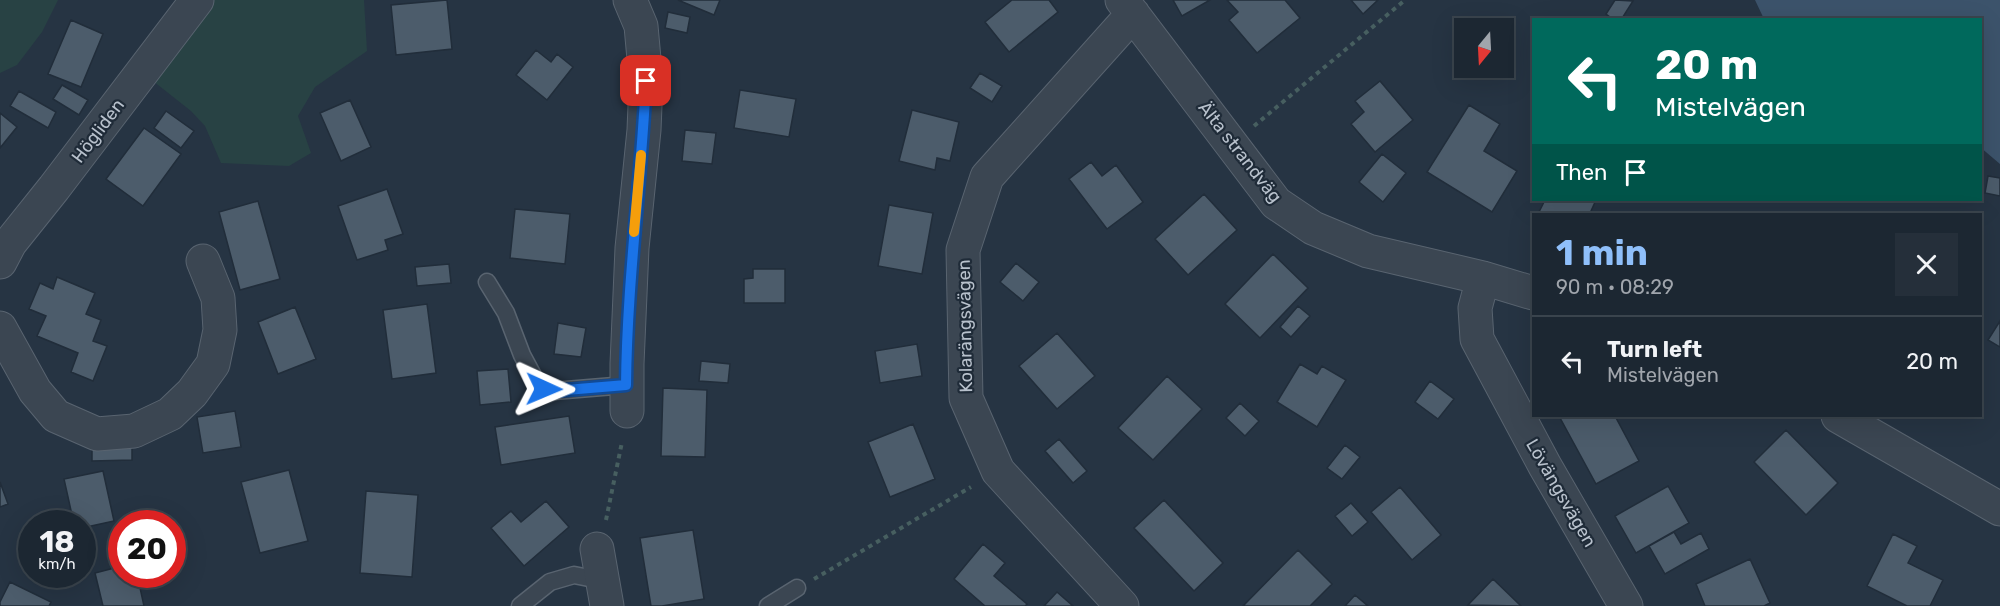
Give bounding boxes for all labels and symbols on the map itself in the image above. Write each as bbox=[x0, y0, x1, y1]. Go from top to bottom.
north arrow bbox=[1454, 18, 1514, 78]
pin bbox=[620, 55, 671, 106]
street label: Högliden bbox=[67, 95, 129, 167]
street label: Älta strandväg bbox=[1194, 97, 1286, 207]
street label: Kolarängsvägen bbox=[953, 259, 977, 393]
position arrow bbox=[512, 357, 576, 421]
street label: Lövängsvägen bbox=[1521, 435, 1601, 551]
speed limit sign: 20 bbox=[108, 510, 186, 588]

